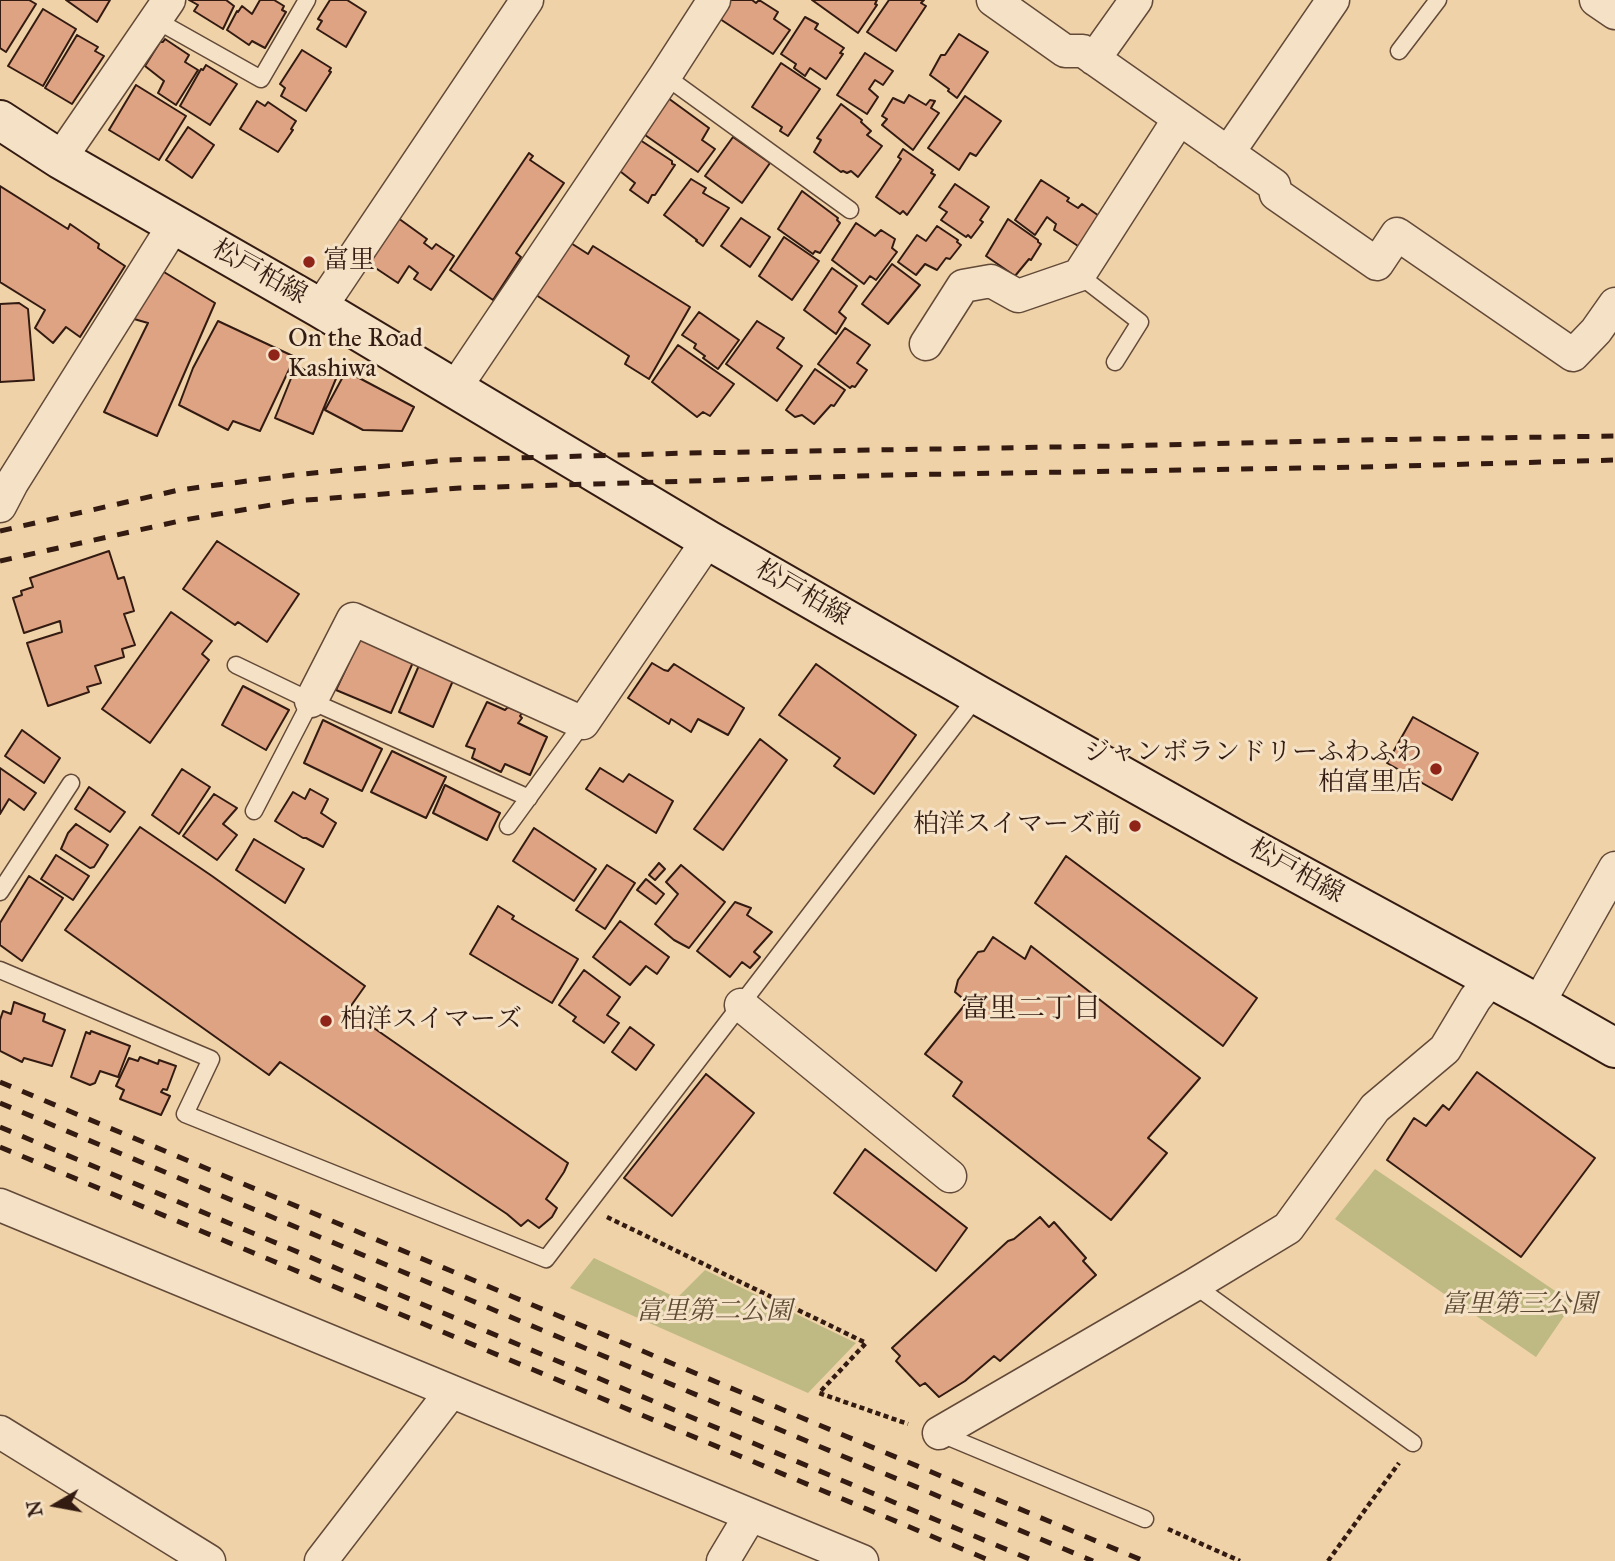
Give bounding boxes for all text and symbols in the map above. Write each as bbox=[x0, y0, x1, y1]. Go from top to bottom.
street label: 松戸柏線 bbox=[206, 234, 312, 312]
place label: 富里 bbox=[323, 246, 375, 278]
marker: 富里 bbox=[301, 254, 317, 270]
place label: On the Road Kashiwa bbox=[288, 324, 423, 386]
marker: On the Road Kashiwa bbox=[266, 347, 282, 363]
street label: 松戸柏線 bbox=[749, 554, 855, 634]
place label: ジャンボランドリーふわふわ 柏富里店 bbox=[1084, 738, 1422, 800]
marker: ジャンボランドリーふわふわ 柏富里店 bbox=[1428, 761, 1444, 777]
place label: 柏洋スイマーズ前 bbox=[913, 810, 1121, 842]
marker: 柏洋スイマーズ前 bbox=[1127, 818, 1143, 834]
street label: 松戸柏線 bbox=[1243, 833, 1349, 911]
district label: 富里二丁目 bbox=[961, 993, 1101, 1027]
place label: 柏洋スイマーズ bbox=[340, 1005, 522, 1037]
marker: 柏洋スイマーズ bbox=[318, 1013, 334, 1029]
park label: 富里第三公園 bbox=[1441, 1290, 1597, 1322]
park label: 富里第二公園 bbox=[636, 1297, 792, 1329]
north arrow bbox=[21, 1470, 91, 1540]
text: N bbox=[22, 1499, 48, 1519]

